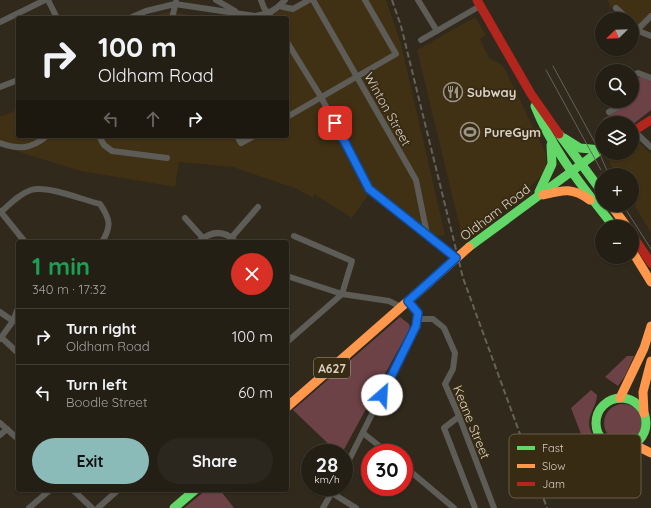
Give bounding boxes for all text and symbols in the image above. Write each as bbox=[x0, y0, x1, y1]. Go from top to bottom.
north arrow bbox=[595, 12, 639, 56]
map controls bbox=[595, 12, 639, 264]
text: 100 m bbox=[98, 29, 177, 64]
icon: right bbox=[32, 32, 84, 84]
text: Oldham Road bbox=[98, 64, 214, 87]
button: search bbox=[595, 64, 639, 108]
street label: Winton Street bbox=[361, 69, 415, 149]
restaurant icon: Subway bbox=[442, 81, 464, 103]
place label: Subway bbox=[467, 84, 516, 100]
pin bbox=[318, 106, 352, 140]
icon: left bbox=[100, 108, 122, 130]
icon: ahead bbox=[142, 108, 164, 130]
icon: right bbox=[184, 108, 206, 130]
icon: arrive bbox=[324, 112, 346, 134]
button: layers bbox=[595, 116, 639, 160]
sports icon: PureGym bbox=[459, 121, 481, 143]
place label: PureGym bbox=[484, 124, 541, 140]
button: + bbox=[595, 168, 639, 212]
street label: Oldham Road bbox=[457, 180, 533, 244]
button: − bbox=[595, 220, 639, 264]
text: 1 min bbox=[32, 251, 90, 281]
button: close bbox=[231, 253, 273, 295]
text: 340 m · 17:32 bbox=[32, 281, 106, 297]
text: Turn right bbox=[66, 319, 137, 338]
icon: right bbox=[32, 326, 54, 348]
text: 100 m bbox=[232, 327, 273, 346]
text: Oldham Road bbox=[66, 338, 150, 354]
road number: A627 bbox=[314, 358, 350, 378]
position arrow bbox=[361, 374, 403, 416]
text: Turn left bbox=[66, 375, 128, 394]
icon: left bbox=[32, 382, 54, 404]
text: 60 m bbox=[238, 383, 273, 402]
street label: Keane Street bbox=[450, 383, 494, 461]
text: Boodle Street bbox=[66, 394, 147, 410]
legend bbox=[509, 434, 641, 498]
button: Exit bbox=[32, 438, 149, 484]
button: Share bbox=[157, 438, 273, 484]
text: Fast bbox=[542, 441, 564, 455]
speed limit sign: 30 bbox=[361, 444, 413, 496]
text: 28 bbox=[316, 452, 338, 477]
text: Slow bbox=[542, 459, 566, 473]
text: km/h bbox=[314, 473, 340, 486]
text: Jam bbox=[542, 477, 565, 491]

